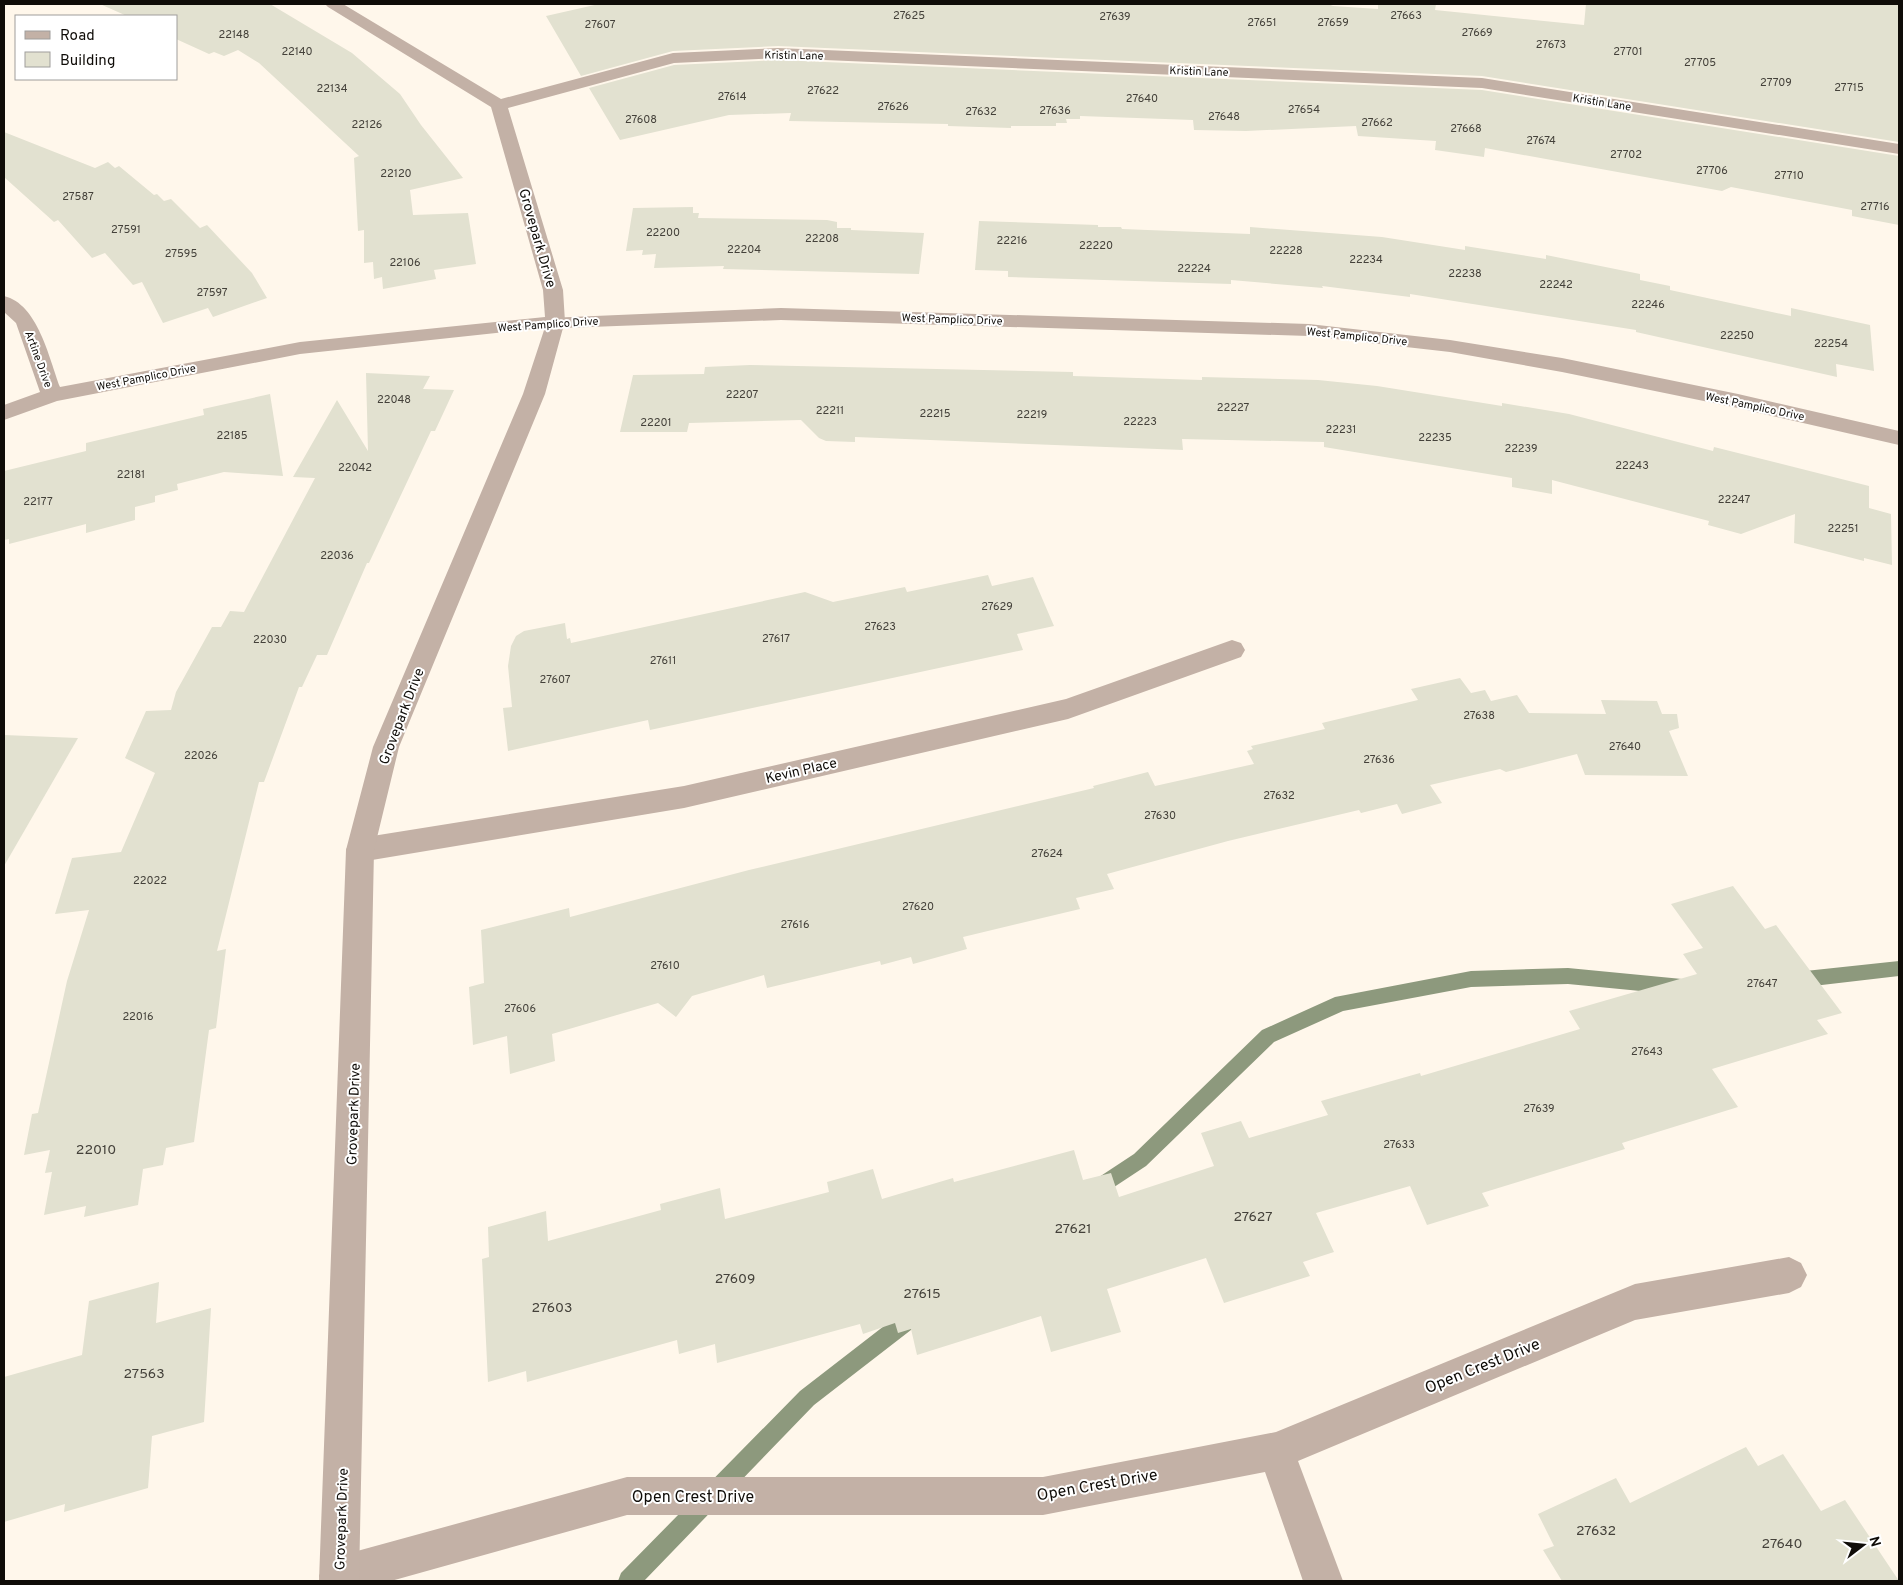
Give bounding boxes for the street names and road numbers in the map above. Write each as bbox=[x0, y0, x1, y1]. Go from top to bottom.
street label: Kristin Lane bbox=[764, 48, 824, 64]
street label: Kristin Lane bbox=[1169, 64, 1229, 80]
street label: Kristin Lane bbox=[1572, 91, 1632, 115]
street label: Grovepark Drive bbox=[514, 187, 559, 290]
street label: West Pamplico Drive bbox=[901, 311, 1003, 329]
street label: West Pamplico Drive bbox=[497, 314, 599, 336]
street label: West Pamplico Drive bbox=[1306, 325, 1408, 349]
street label: Artine Drive bbox=[21, 329, 55, 390]
street label: West Pamplico Drive bbox=[95, 361, 197, 394]
street label: West Pamplico Drive bbox=[1704, 390, 1806, 424]
street label: Grovepark Drive bbox=[376, 666, 429, 767]
street label: Kevin Place bbox=[764, 755, 839, 788]
street label: Grovepark Drive bbox=[344, 1063, 365, 1165]
street label: Open Crest Drive bbox=[1422, 1335, 1543, 1399]
street label: Open Crest Drive bbox=[1035, 1466, 1159, 1506]
street label: Grovepark Drive bbox=[332, 1468, 353, 1570]
street label: Open Crest Drive bbox=[632, 1488, 754, 1508]

